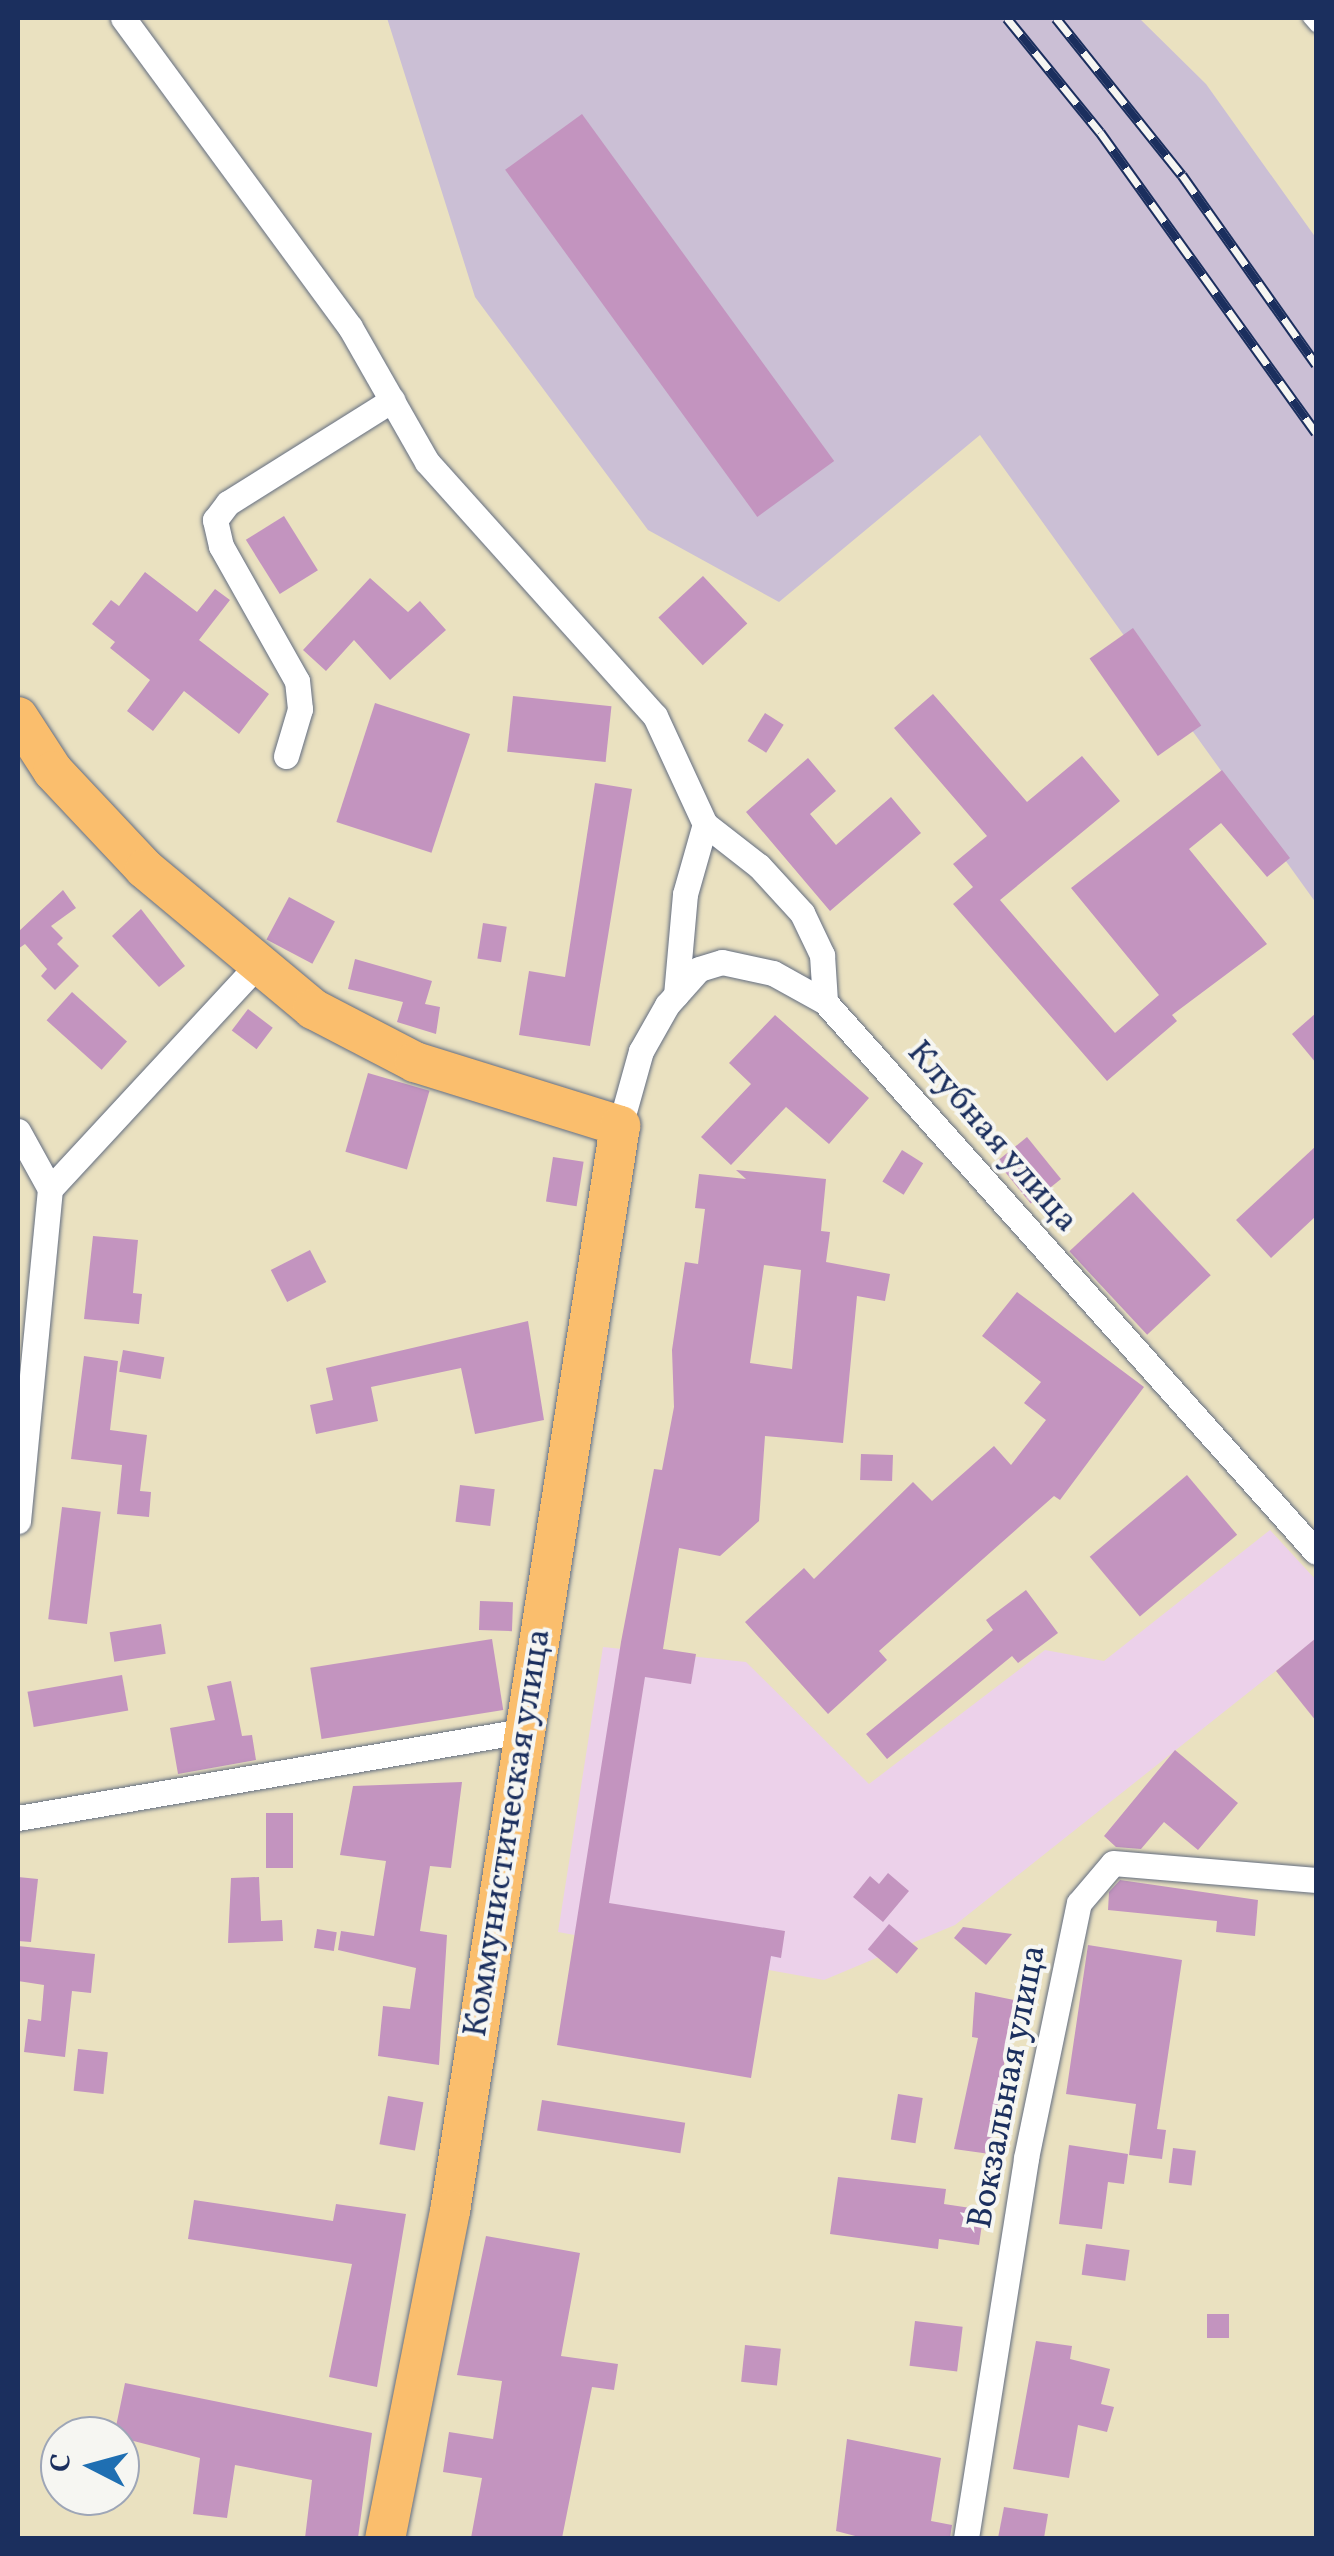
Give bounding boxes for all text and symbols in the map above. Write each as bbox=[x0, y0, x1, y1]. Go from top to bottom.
street label: Клубная улица bbox=[897, 1032, 1087, 1242]
street label: Коммунистическая улица bbox=[455, 1625, 561, 2041]
street label: Вокзальная улица bbox=[960, 1941, 1056, 2233]
north arrow bbox=[40, 2416, 140, 2516]
text: С bbox=[41, 2452, 82, 2474]

